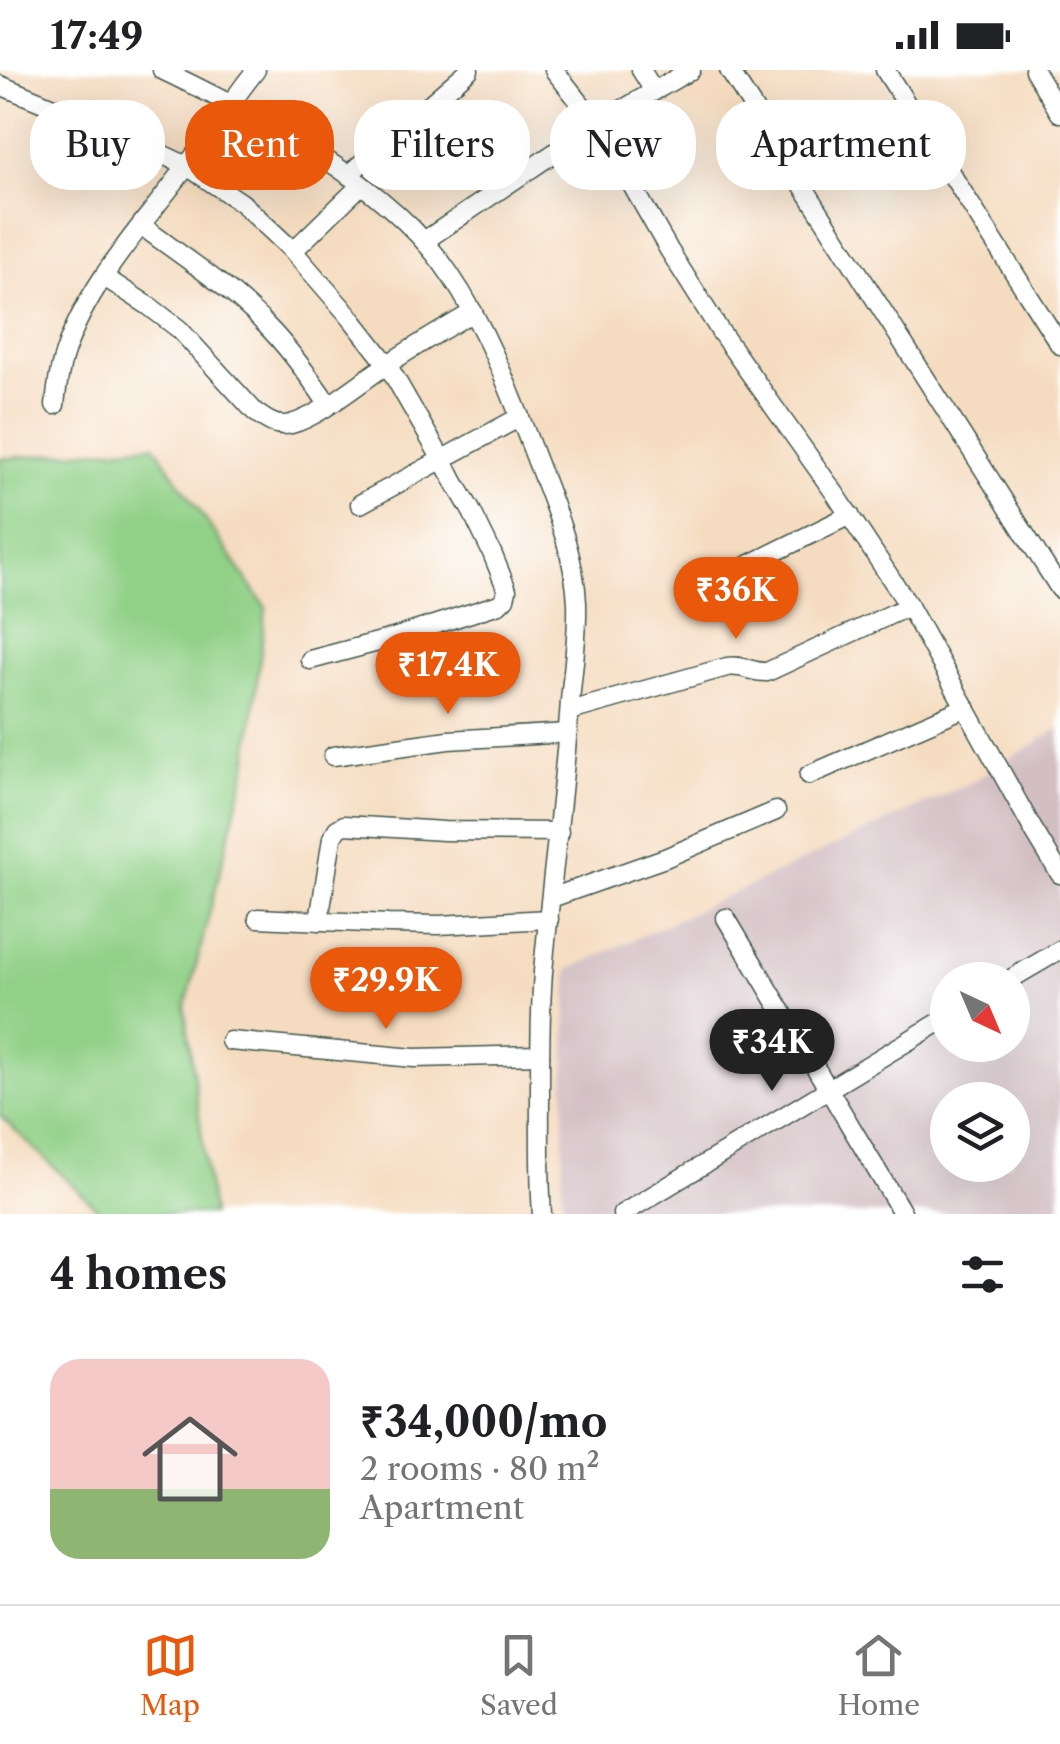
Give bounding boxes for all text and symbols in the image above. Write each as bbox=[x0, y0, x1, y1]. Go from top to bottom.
text: 17:49 bbox=[50, 12, 143, 59]
chip: Buy bbox=[30, 100, 165, 190]
chip: Rent bbox=[185, 100, 334, 190]
chip: Filters bbox=[354, 100, 530, 190]
chip: New bbox=[550, 100, 696, 190]
chip: Apartment bbox=[716, 100, 966, 190]
pin: ₹36K bbox=[677, 557, 795, 642]
text: ₹36K bbox=[695, 570, 777, 609]
pin: ₹17.4K bbox=[367, 632, 529, 717]
text: ₹17.4K bbox=[397, 645, 499, 684]
pin: ₹29.9K bbox=[305, 947, 467, 1032]
text: ₹29.9K bbox=[332, 960, 440, 999]
north arrow bbox=[930, 962, 1030, 1062]
map controls bbox=[930, 962, 1030, 1182]
pin: ₹34K bbox=[713, 1009, 831, 1094]
text: ₹34K bbox=[732, 1022, 812, 1061]
button: layers bbox=[930, 1082, 1030, 1182]
icon: filters bbox=[955, 1247, 1010, 1302]
text: 4 homes bbox=[50, 1248, 227, 1300]
text: ₹34,000/mo bbox=[360, 1396, 608, 1448]
icon: home bbox=[130, 1399, 250, 1519]
text: 2 rooms · 80 m² bbox=[360, 1449, 600, 1488]
text: Apartment bbox=[360, 1488, 524, 1527]
tab: Map bbox=[140, 1628, 200, 1722]
tab: Saved bbox=[480, 1628, 558, 1722]
tab: Home bbox=[838, 1628, 920, 1722]

